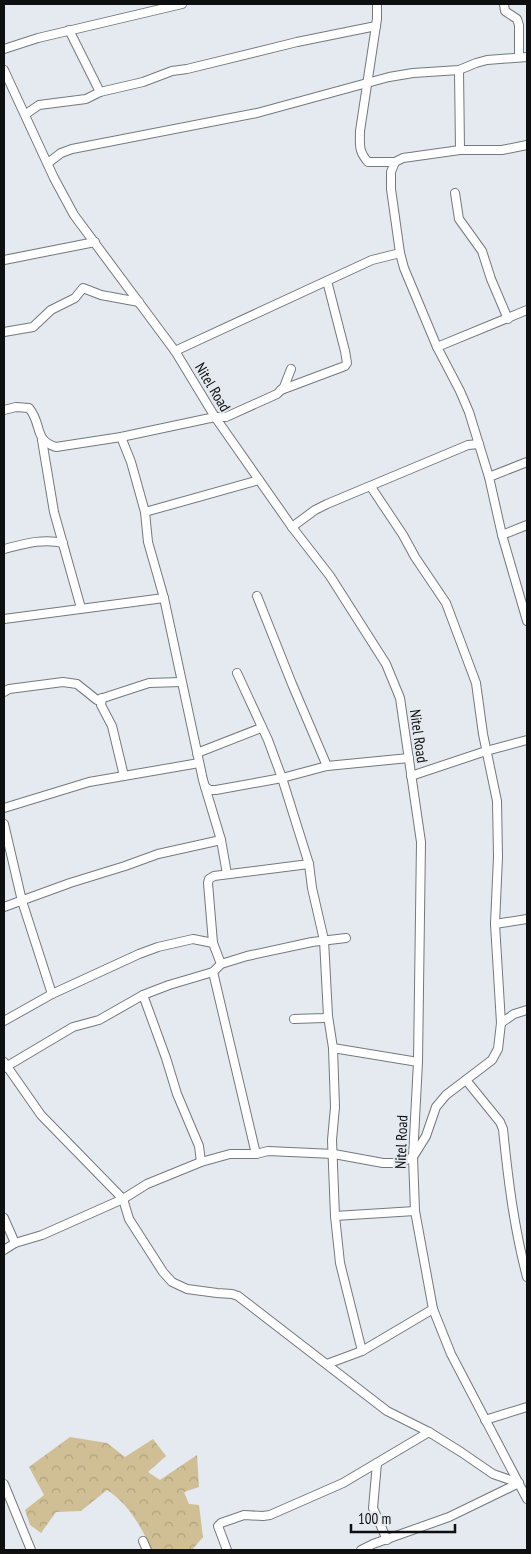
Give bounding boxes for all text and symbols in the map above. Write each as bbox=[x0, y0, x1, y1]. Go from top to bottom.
street label: Nitel Road bbox=[191, 359, 235, 415]
street label: Nitel Road bbox=[406, 708, 432, 764]
street label: Nitel Road bbox=[391, 1115, 411, 1169]
scale bar bbox=[351, 1502, 455, 1534]
text: 100 m bbox=[358, 1509, 391, 1528]

